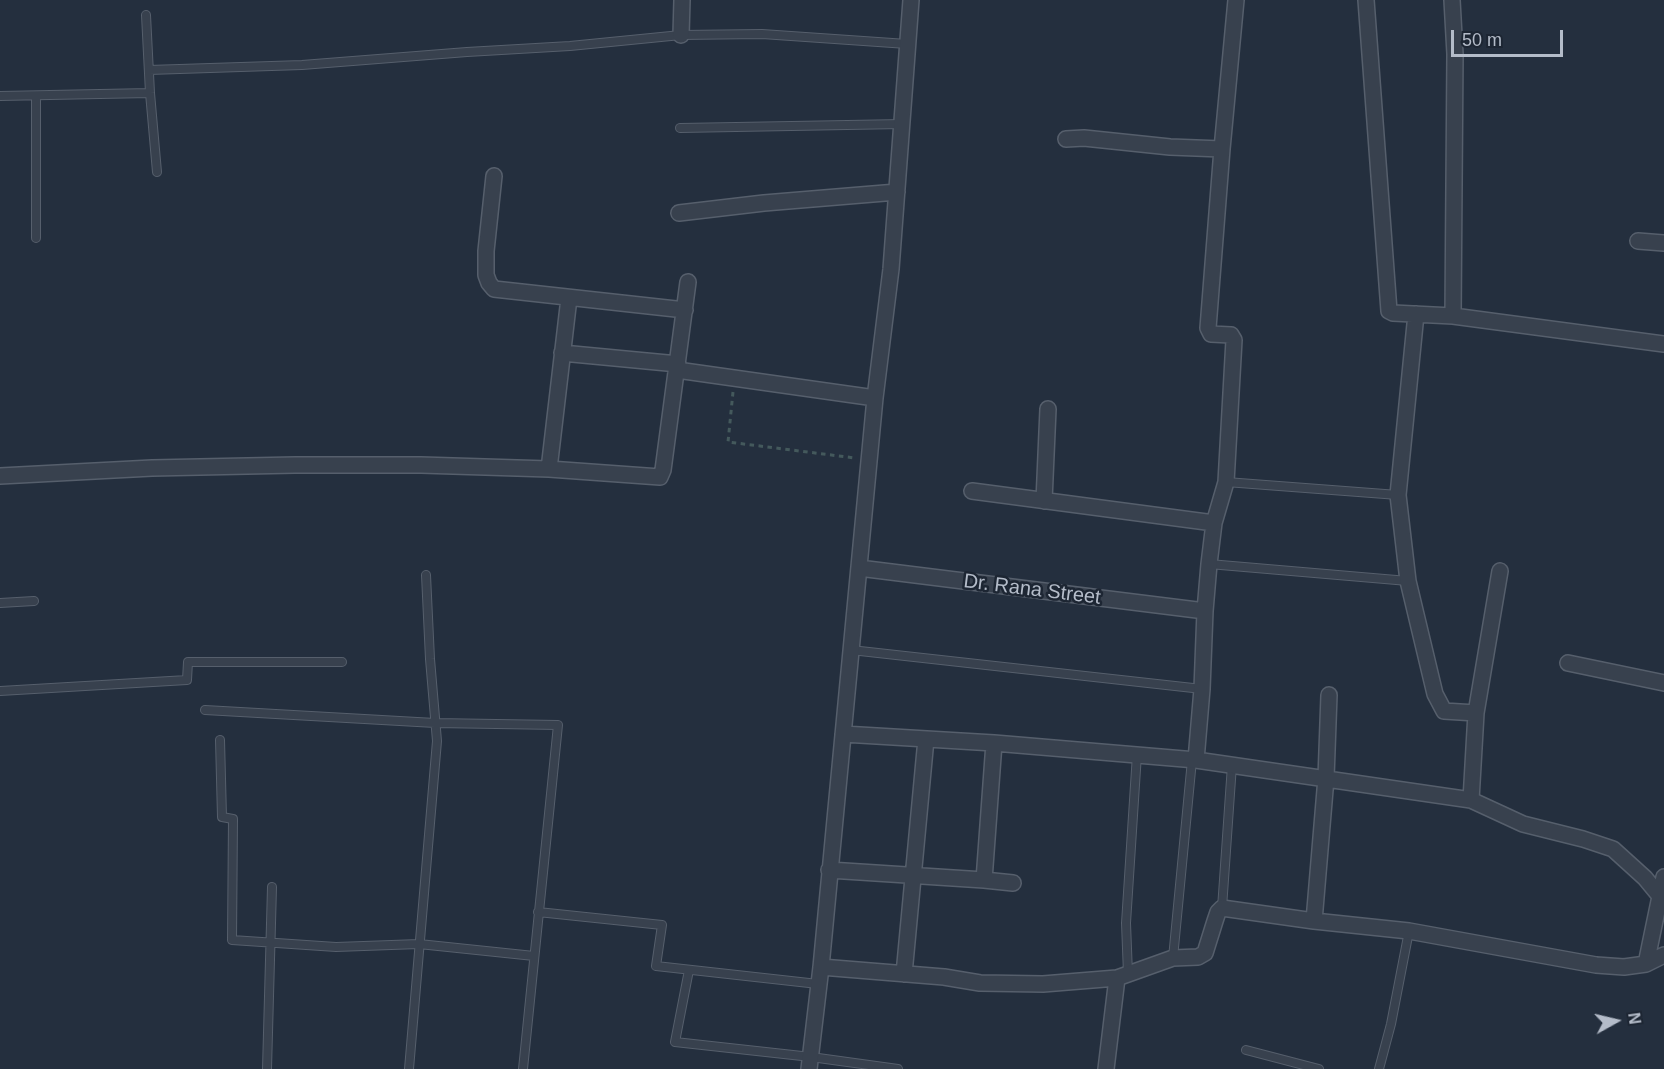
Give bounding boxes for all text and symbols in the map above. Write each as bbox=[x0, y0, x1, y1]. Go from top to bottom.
scale bar bbox=[1454, 18, 1566, 56]
text: 50 m bbox=[1462, 30, 1502, 50]
street label: Dr. Rana Street bbox=[962, 570, 1102, 610]
north arrow bbox=[1586, 991, 1646, 1051]
text: N bbox=[1625, 1012, 1644, 1025]

